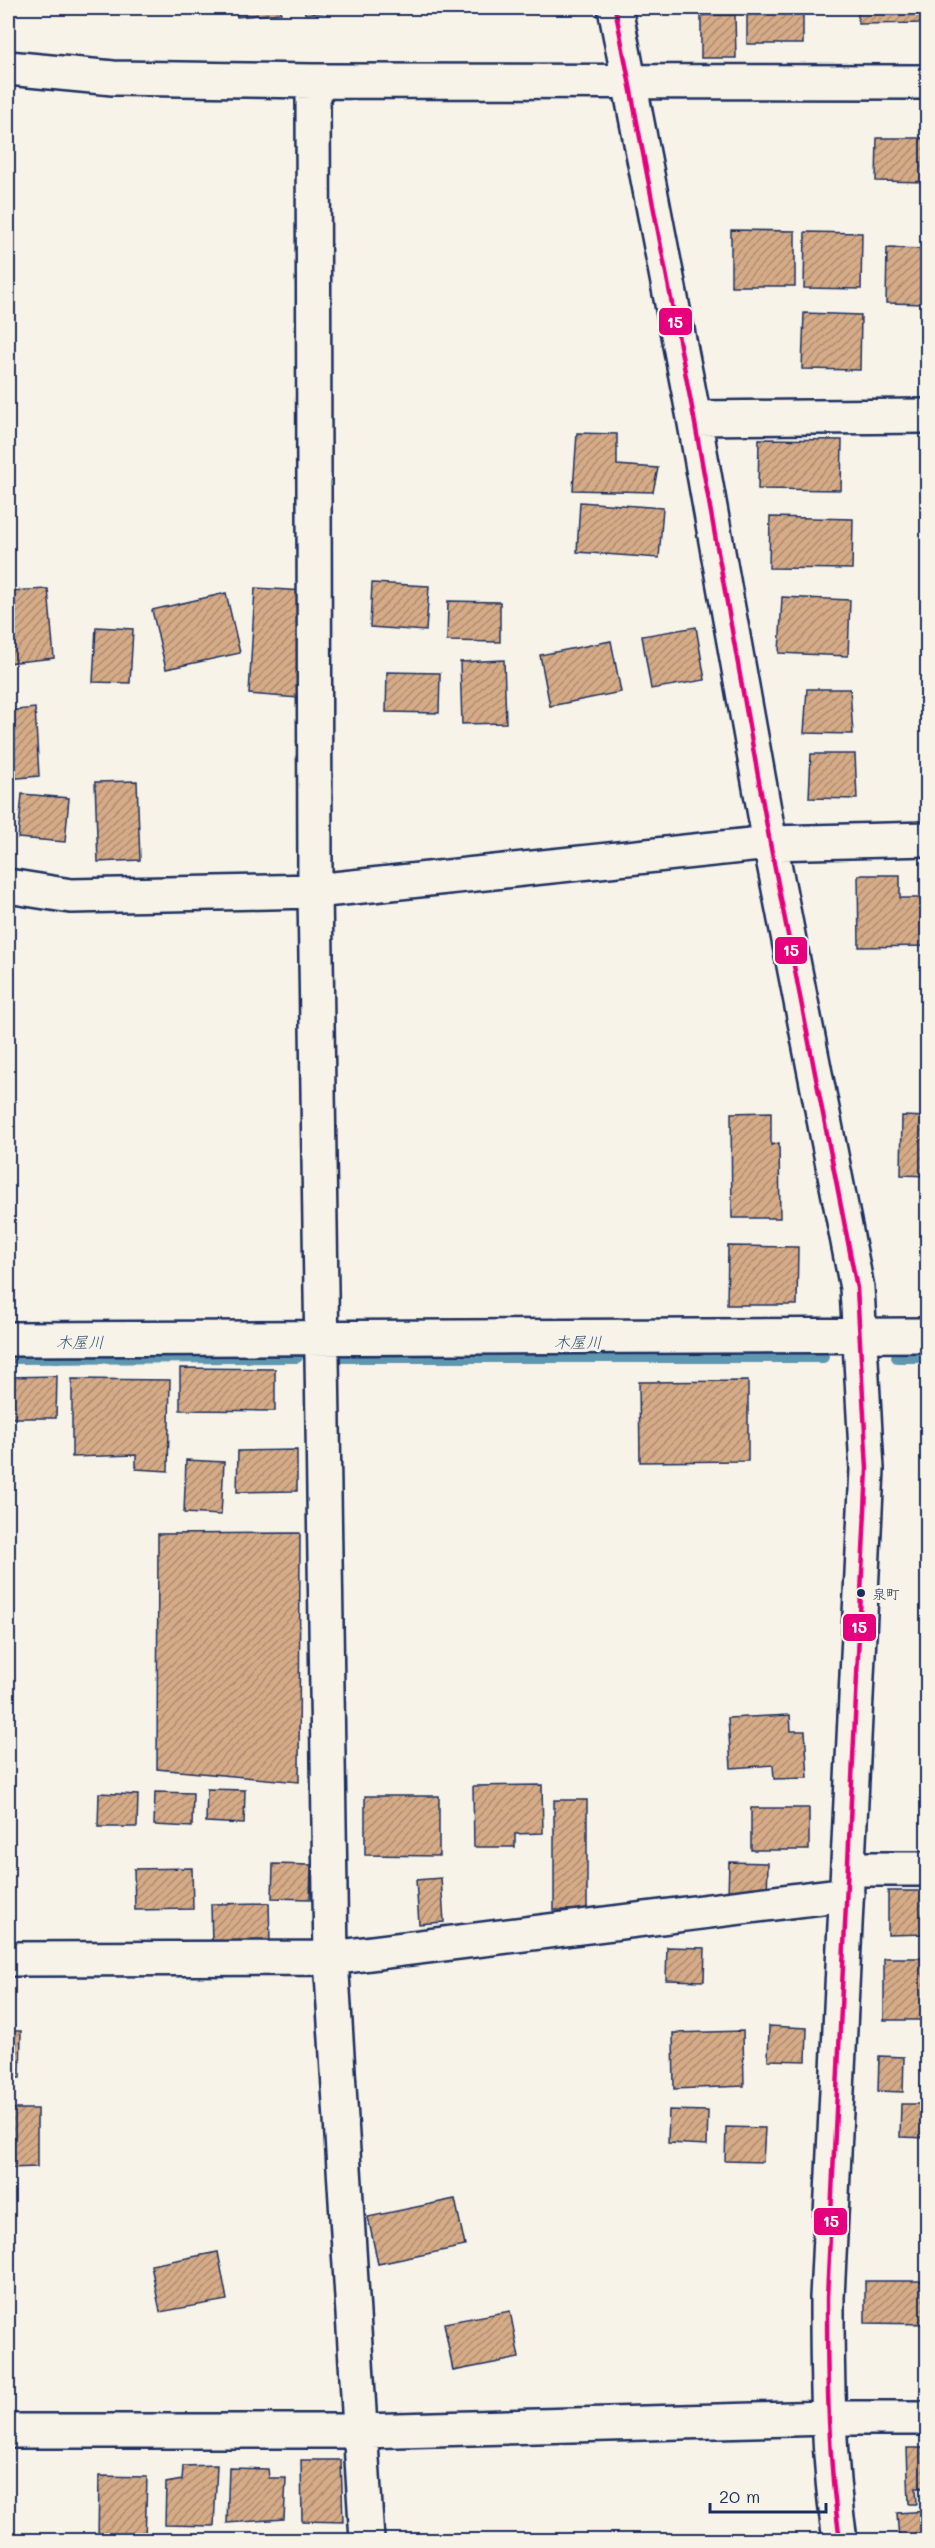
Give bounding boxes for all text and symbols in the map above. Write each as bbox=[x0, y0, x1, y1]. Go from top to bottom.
line badge: 15 bbox=[658, 307, 693, 336]
text: 15 bbox=[667, 311, 683, 332]
line badge: 15 bbox=[774, 936, 808, 965]
text: 15 bbox=[783, 939, 799, 960]
water label: 木屋川 bbox=[56, 1331, 104, 1352]
water label: 木屋川 bbox=[554, 1331, 602, 1352]
place label: 泉町 bbox=[872, 1584, 900, 1603]
marker: 泉町 bbox=[855, 1587, 867, 1599]
line badge: 15 bbox=[842, 1613, 877, 1642]
text: 15 bbox=[851, 1616, 867, 1637]
line badge: 15 bbox=[813, 2207, 848, 2236]
text: 15 bbox=[823, 2210, 839, 2231]
scale bar bbox=[710, 2476, 826, 2514]
text: 20 m bbox=[719, 2484, 760, 2508]

